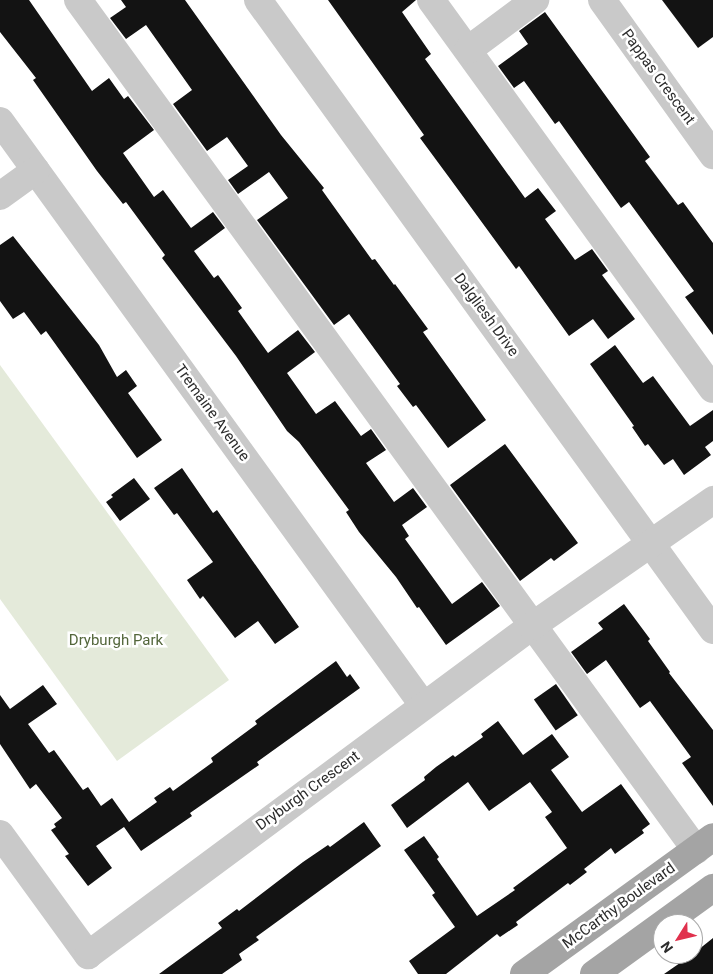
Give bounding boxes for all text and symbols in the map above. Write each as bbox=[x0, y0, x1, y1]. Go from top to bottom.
street label: Pappas Crescent bbox=[617, 26, 699, 128]
street label: Dalgliesh Drive bbox=[450, 270, 522, 360]
street label: Tremaine Avenue bbox=[171, 361, 253, 465]
park label: Dryburgh Park bbox=[69, 632, 163, 650]
street label: Dryburgh Crescent bbox=[253, 747, 363, 835]
street label: McCarthy Boulevard bbox=[559, 859, 679, 953]
north arrow bbox=[653, 914, 703, 964]
text: N bbox=[657, 939, 676, 956]

